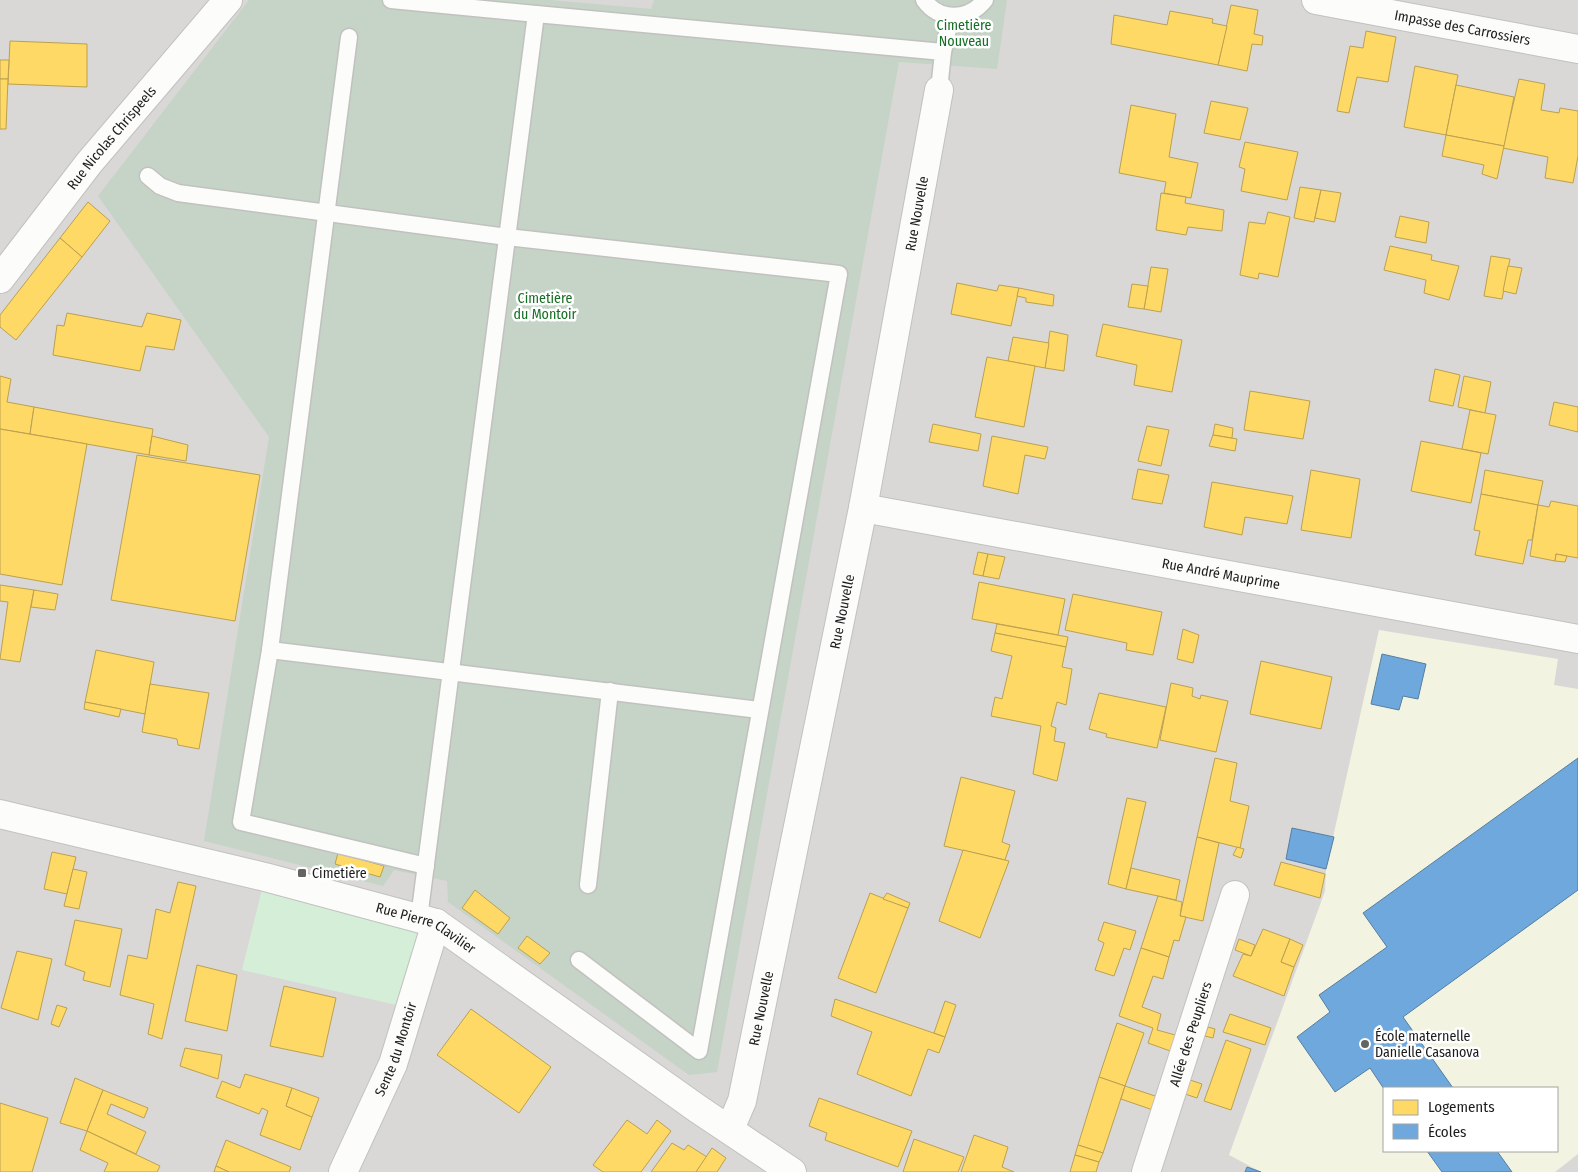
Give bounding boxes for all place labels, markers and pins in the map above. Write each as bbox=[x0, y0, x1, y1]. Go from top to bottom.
place label: Cimetière bbox=[312, 865, 367, 882]
marker: Cimetière bbox=[296, 867, 308, 879]
place label: École maternelle Danielle Casanova bbox=[1375, 1027, 1479, 1061]
marker: École maternelle Danielle Casanova bbox=[1359, 1038, 1371, 1050]

